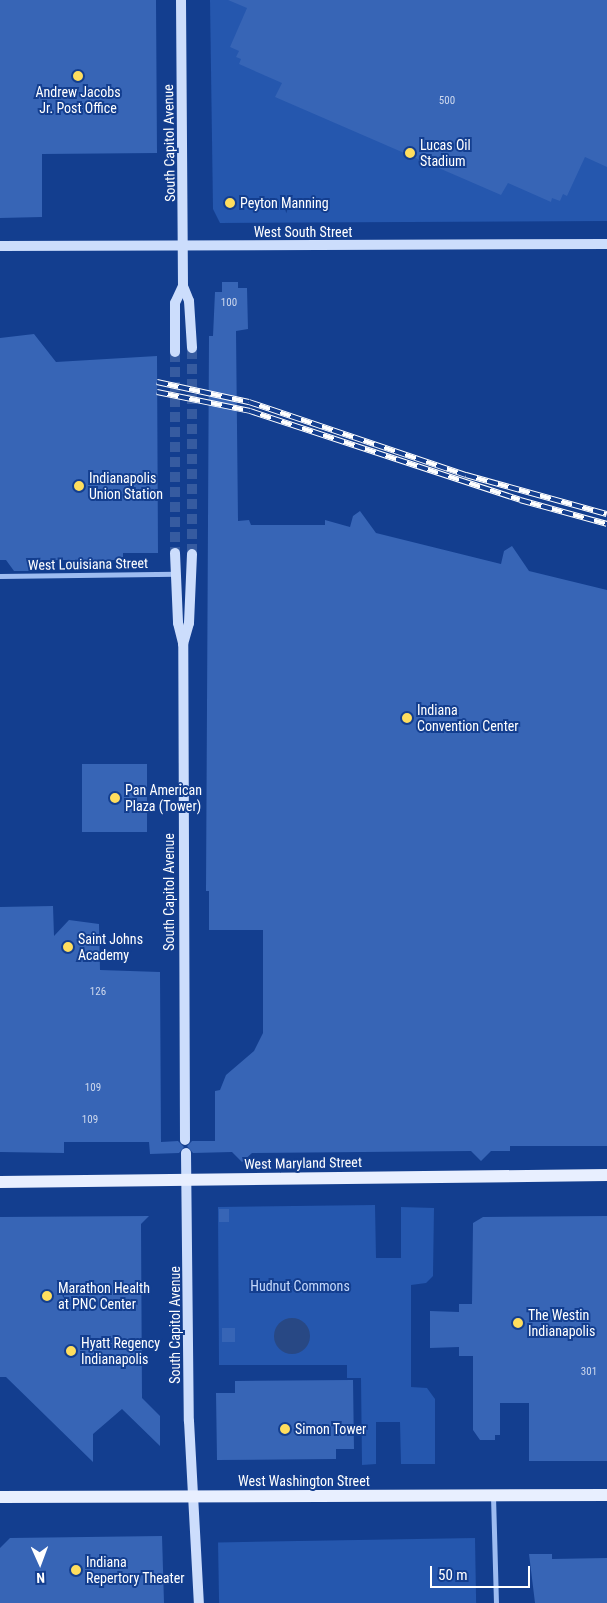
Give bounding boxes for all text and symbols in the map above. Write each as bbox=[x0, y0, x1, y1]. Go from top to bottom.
marker: Andrew Jacobs Jr. Post Office bbox=[72, 70, 84, 82]
place label: Andrew Jacobs Jr. Post Office bbox=[35, 84, 121, 116]
street label: South Capitol Avenue bbox=[160, 84, 178, 202]
house number: 500 bbox=[439, 94, 455, 108]
place label: Lucas Oil Stadium bbox=[420, 137, 471, 170]
marker: Lucas Oil Stadium bbox=[404, 147, 416, 159]
place label: Peyton Manning bbox=[240, 195, 329, 211]
marker: Peyton Manning bbox=[224, 197, 236, 209]
street label: West South Street bbox=[254, 224, 352, 240]
house number: 100 bbox=[221, 296, 237, 310]
place label: Indianapolis Union Station bbox=[89, 470, 163, 502]
marker: Indianapolis Union Station bbox=[73, 480, 85, 492]
street label: West Louisiana Street bbox=[28, 555, 148, 573]
place label: Indiana Convention Center bbox=[417, 702, 519, 734]
marker: Indiana Convention Center bbox=[401, 712, 413, 724]
place label: Pan American Plaza (Tower) bbox=[125, 782, 202, 814]
marker: Pan American Plaza (Tower) bbox=[109, 792, 121, 804]
street label: South Capitol Avenue bbox=[161, 833, 177, 951]
place label: Saint Johns Academy bbox=[78, 931, 143, 964]
marker: Saint Johns Academy bbox=[62, 941, 74, 953]
house number: 126 bbox=[90, 985, 106, 999]
house number: 109 bbox=[85, 1081, 101, 1095]
house number: 109 bbox=[82, 1113, 98, 1127]
street label: West Maryland Street bbox=[244, 1154, 362, 1172]
street label: South Capitol Avenue bbox=[167, 1266, 183, 1384]
park label: Hudnut Commons bbox=[250, 1278, 350, 1294]
place label: Marathon Health at PNC Center bbox=[58, 1280, 150, 1312]
marker: Marathon Health at PNC Center bbox=[40, 1289, 54, 1303]
place label: The Westin Indianapolis bbox=[528, 1307, 595, 1340]
marker: The Westin Indianapolis bbox=[512, 1317, 524, 1329]
place label: Hyatt Regency Indianapolis bbox=[81, 1335, 160, 1368]
marker: Hyatt Regency Indianapolis bbox=[65, 1345, 77, 1357]
house number: 301 bbox=[581, 1365, 597, 1379]
place label: Simon Tower bbox=[295, 1421, 367, 1437]
marker: Simon Tower bbox=[279, 1423, 291, 1435]
street label: West Washington Street bbox=[238, 1473, 370, 1489]
north arrow bbox=[15, 1538, 65, 1588]
place label: Indiana Repertory Theater bbox=[86, 1554, 185, 1586]
scale bar bbox=[432, 1556, 532, 1588]
marker: Indiana Repertory Theater bbox=[70, 1564, 82, 1576]
text: 50 m bbox=[438, 1566, 468, 1584]
text: N bbox=[36, 1570, 45, 1586]

